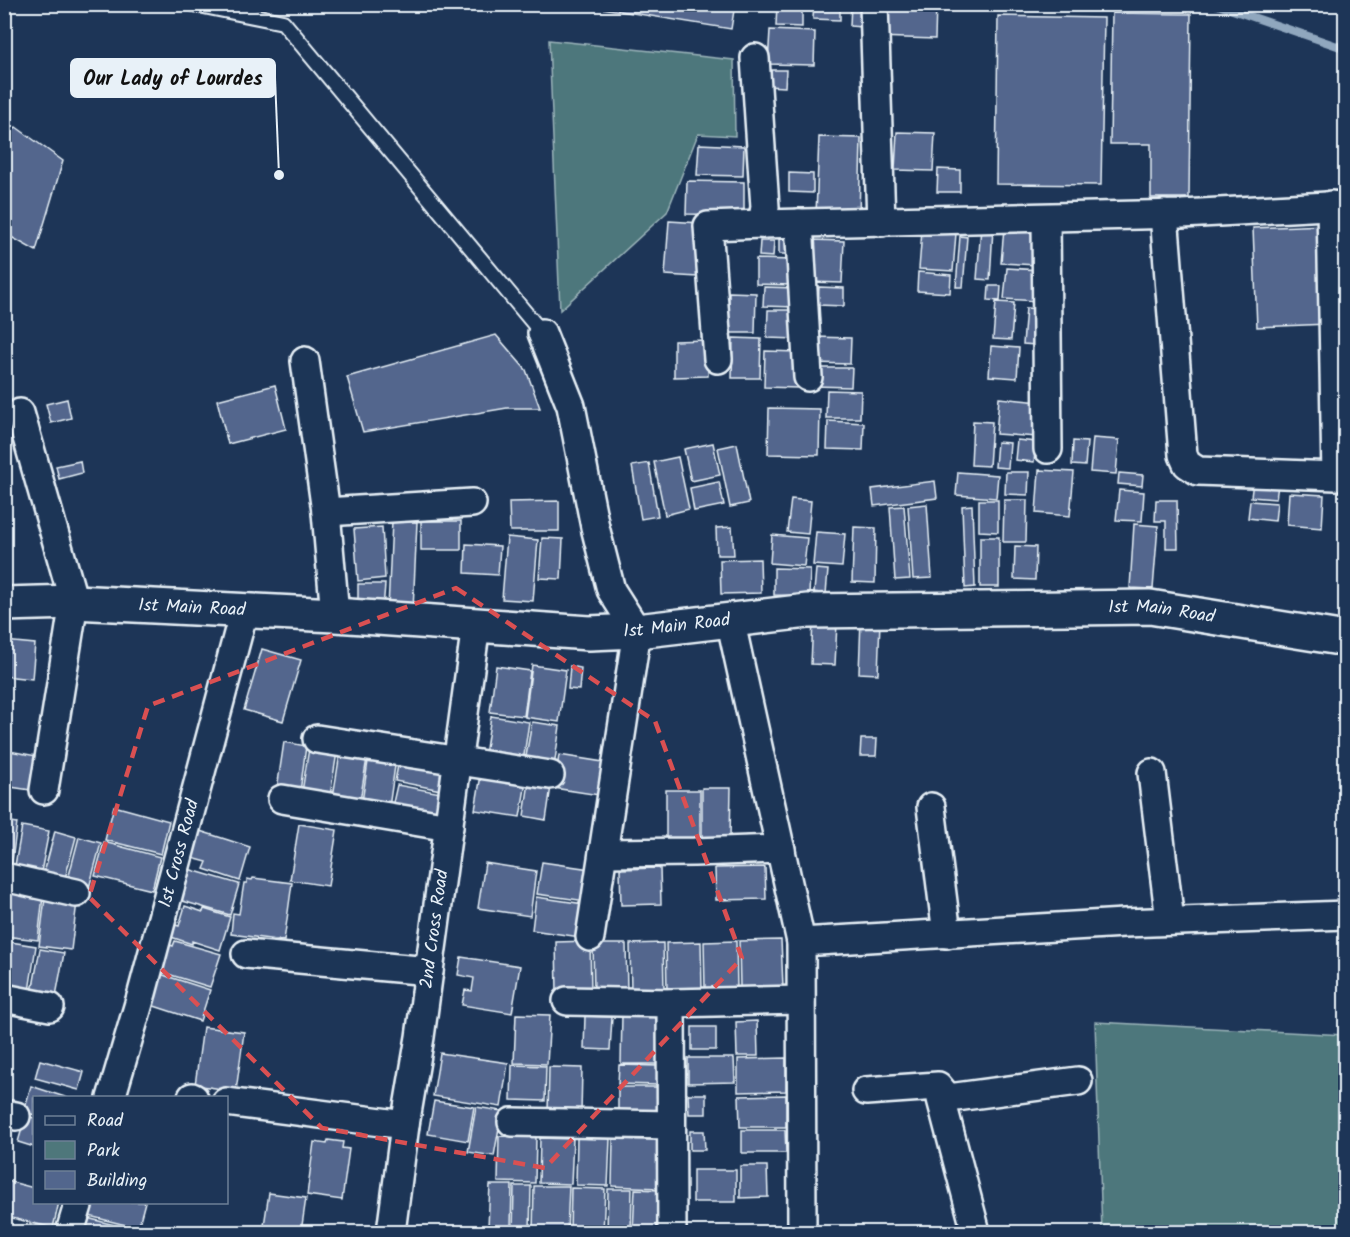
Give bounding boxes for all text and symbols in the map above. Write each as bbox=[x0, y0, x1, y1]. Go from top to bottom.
callout: Our Lady of Lourdes bbox=[71, 59, 275, 97]
text: Our Lady of Lourdes bbox=[83, 64, 263, 96]
street label: 1st Main Road bbox=[137, 591, 247, 625]
street label: 1st Main Road bbox=[1108, 592, 1218, 632]
street label: 1st Main Road bbox=[623, 606, 733, 646]
street label: 1st Cross Road bbox=[151, 795, 208, 911]
street label: 2nd Cross Road bbox=[412, 867, 457, 991]
legend bbox=[33, 1096, 228, 1204]
text: Road bbox=[87, 1107, 124, 1136]
text: Park bbox=[87, 1137, 120, 1166]
text: Building bbox=[87, 1167, 147, 1196]

